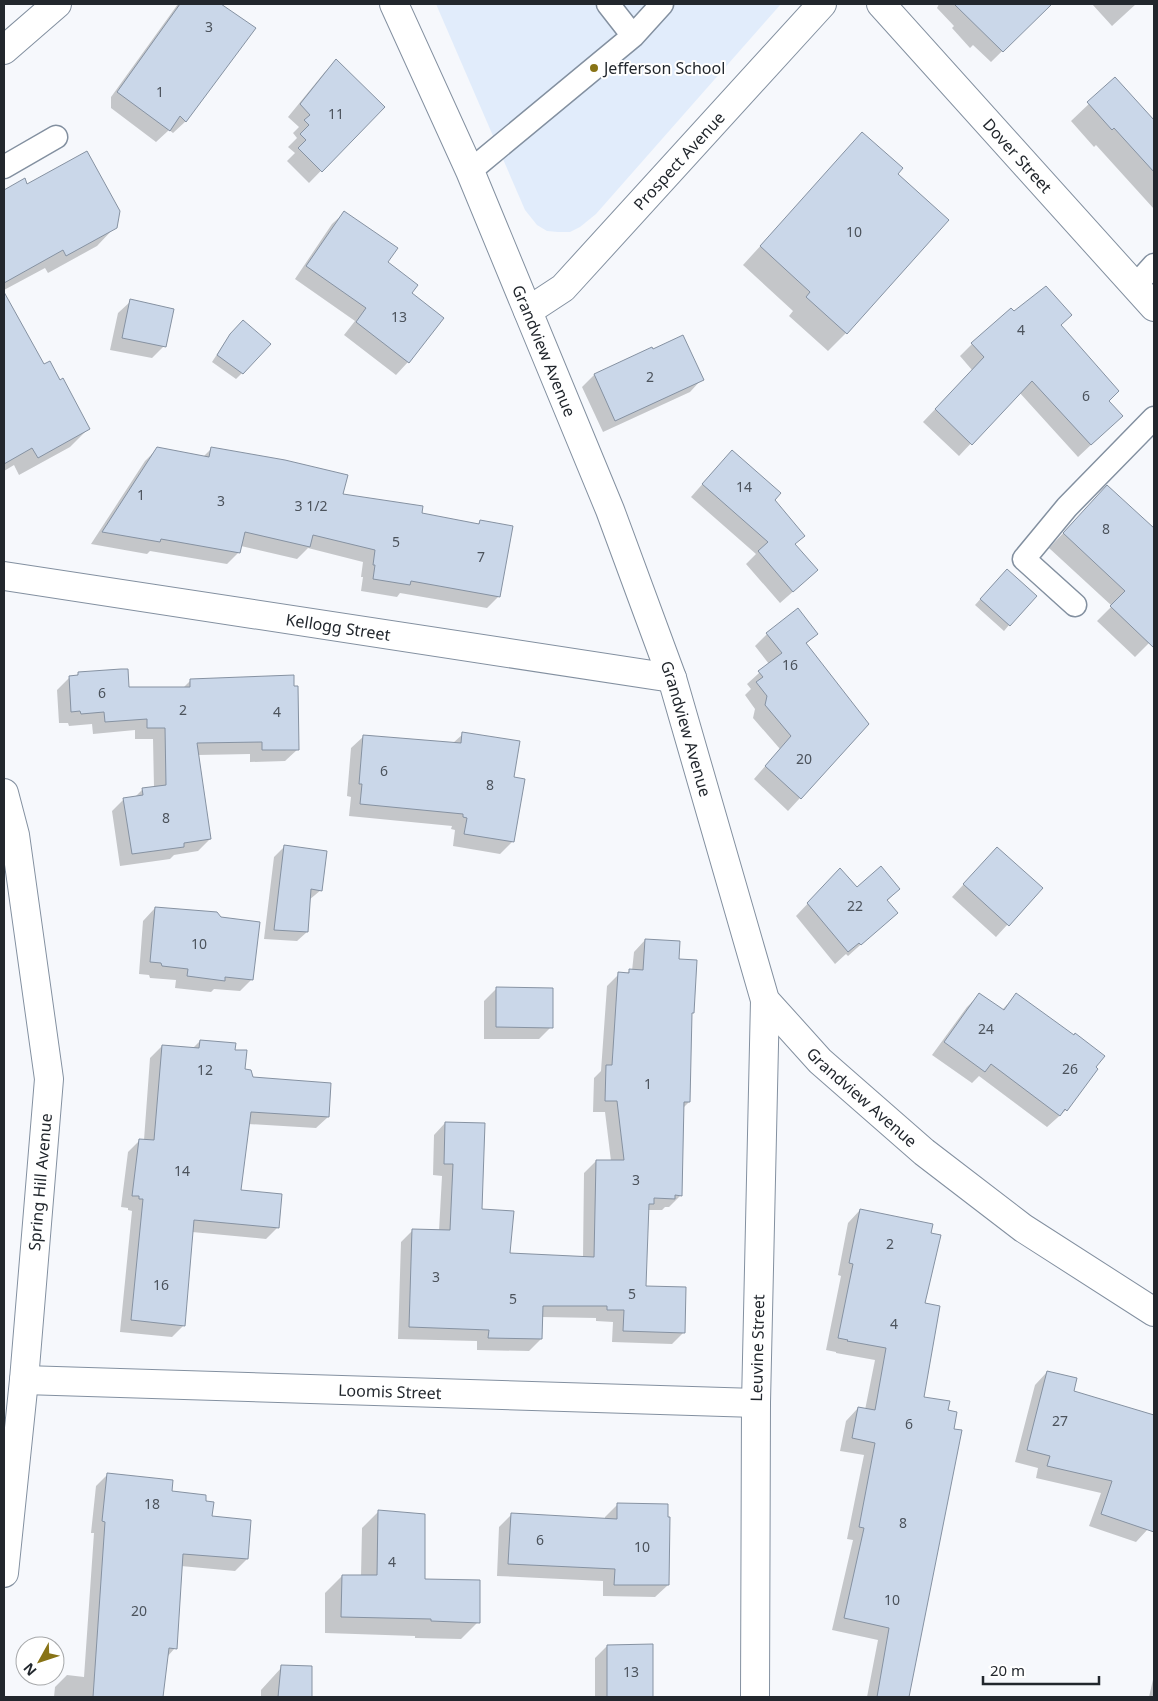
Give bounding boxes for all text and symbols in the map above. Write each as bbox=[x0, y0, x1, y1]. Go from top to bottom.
house number: 3 bbox=[205, 17, 213, 36]
place label: Jefferson School bbox=[602, 57, 725, 79]
marker: Jefferson School bbox=[588, 62, 600, 74]
house number: 1 bbox=[156, 82, 164, 101]
house number: 11 bbox=[328, 104, 344, 123]
street label: Prospect Avenue bbox=[628, 107, 730, 215]
street label: Dover Street bbox=[978, 113, 1057, 198]
house number: 10 bbox=[846, 222, 862, 241]
street label: Grandview Avenue bbox=[507, 282, 581, 420]
house number: 13 bbox=[391, 307, 407, 326]
house number: 4 bbox=[1017, 320, 1025, 339]
house number: 2 bbox=[646, 367, 654, 386]
house number: 6 bbox=[1082, 386, 1090, 405]
house number: 14 bbox=[736, 477, 752, 496]
house number: 1 bbox=[137, 485, 145, 504]
house number: 3 bbox=[217, 491, 225, 510]
house number: 3 1/2 bbox=[295, 496, 327, 515]
house number: 8 bbox=[1102, 519, 1110, 538]
house number: 5 bbox=[392, 532, 400, 551]
house number: 7 bbox=[477, 547, 485, 566]
street label: Kellogg Street bbox=[284, 608, 392, 646]
house number: 16 bbox=[782, 655, 798, 674]
street label: Grandview Avenue bbox=[656, 658, 717, 799]
house number: 6 bbox=[98, 683, 106, 702]
house number: 2 bbox=[179, 700, 187, 719]
house number: 4 bbox=[273, 702, 281, 721]
house number: 20 bbox=[796, 749, 812, 768]
house number: 6 bbox=[380, 761, 388, 780]
house number: 8 bbox=[486, 775, 494, 794]
house number: 8 bbox=[162, 808, 170, 827]
house number: 22 bbox=[847, 896, 863, 915]
house number: 10 bbox=[191, 934, 207, 953]
house number: 24 bbox=[978, 1019, 994, 1038]
street label: Grandview Avenue bbox=[802, 1043, 922, 1152]
house number: 26 bbox=[1062, 1059, 1078, 1078]
house number: 12 bbox=[197, 1060, 213, 1079]
house number: 1 bbox=[644, 1074, 652, 1093]
street label: Spring Hill Avenue bbox=[23, 1112, 57, 1252]
house number: 14 bbox=[174, 1161, 190, 1180]
house number: 3 bbox=[632, 1170, 640, 1189]
house number: 2 bbox=[886, 1234, 894, 1253]
house number: 3 bbox=[432, 1267, 440, 1286]
house number: 16 bbox=[153, 1275, 169, 1294]
house number: 5 bbox=[628, 1284, 636, 1303]
house number: 5 bbox=[509, 1289, 517, 1308]
street label: Leuvine Street bbox=[745, 1294, 769, 1402]
house number: 4 bbox=[890, 1314, 898, 1333]
street label: Loomis Street bbox=[338, 1379, 442, 1404]
house number: 27 bbox=[1052, 1411, 1068, 1430]
house number: 6 bbox=[905, 1414, 913, 1433]
house number: 18 bbox=[144, 1494, 160, 1513]
house number: 8 bbox=[899, 1513, 907, 1532]
house number: 6 bbox=[536, 1530, 544, 1549]
house number: 10 bbox=[634, 1537, 650, 1556]
house number: 4 bbox=[388, 1552, 396, 1571]
house number: 10 bbox=[884, 1590, 900, 1609]
house number: 20 bbox=[131, 1601, 147, 1620]
north arrow bbox=[15, 1636, 65, 1686]
scale bar bbox=[983, 1654, 1099, 1686]
text: N bbox=[19, 1659, 41, 1680]
text: 20 m bbox=[990, 1660, 1025, 1680]
house number: 13 bbox=[623, 1662, 639, 1681]

